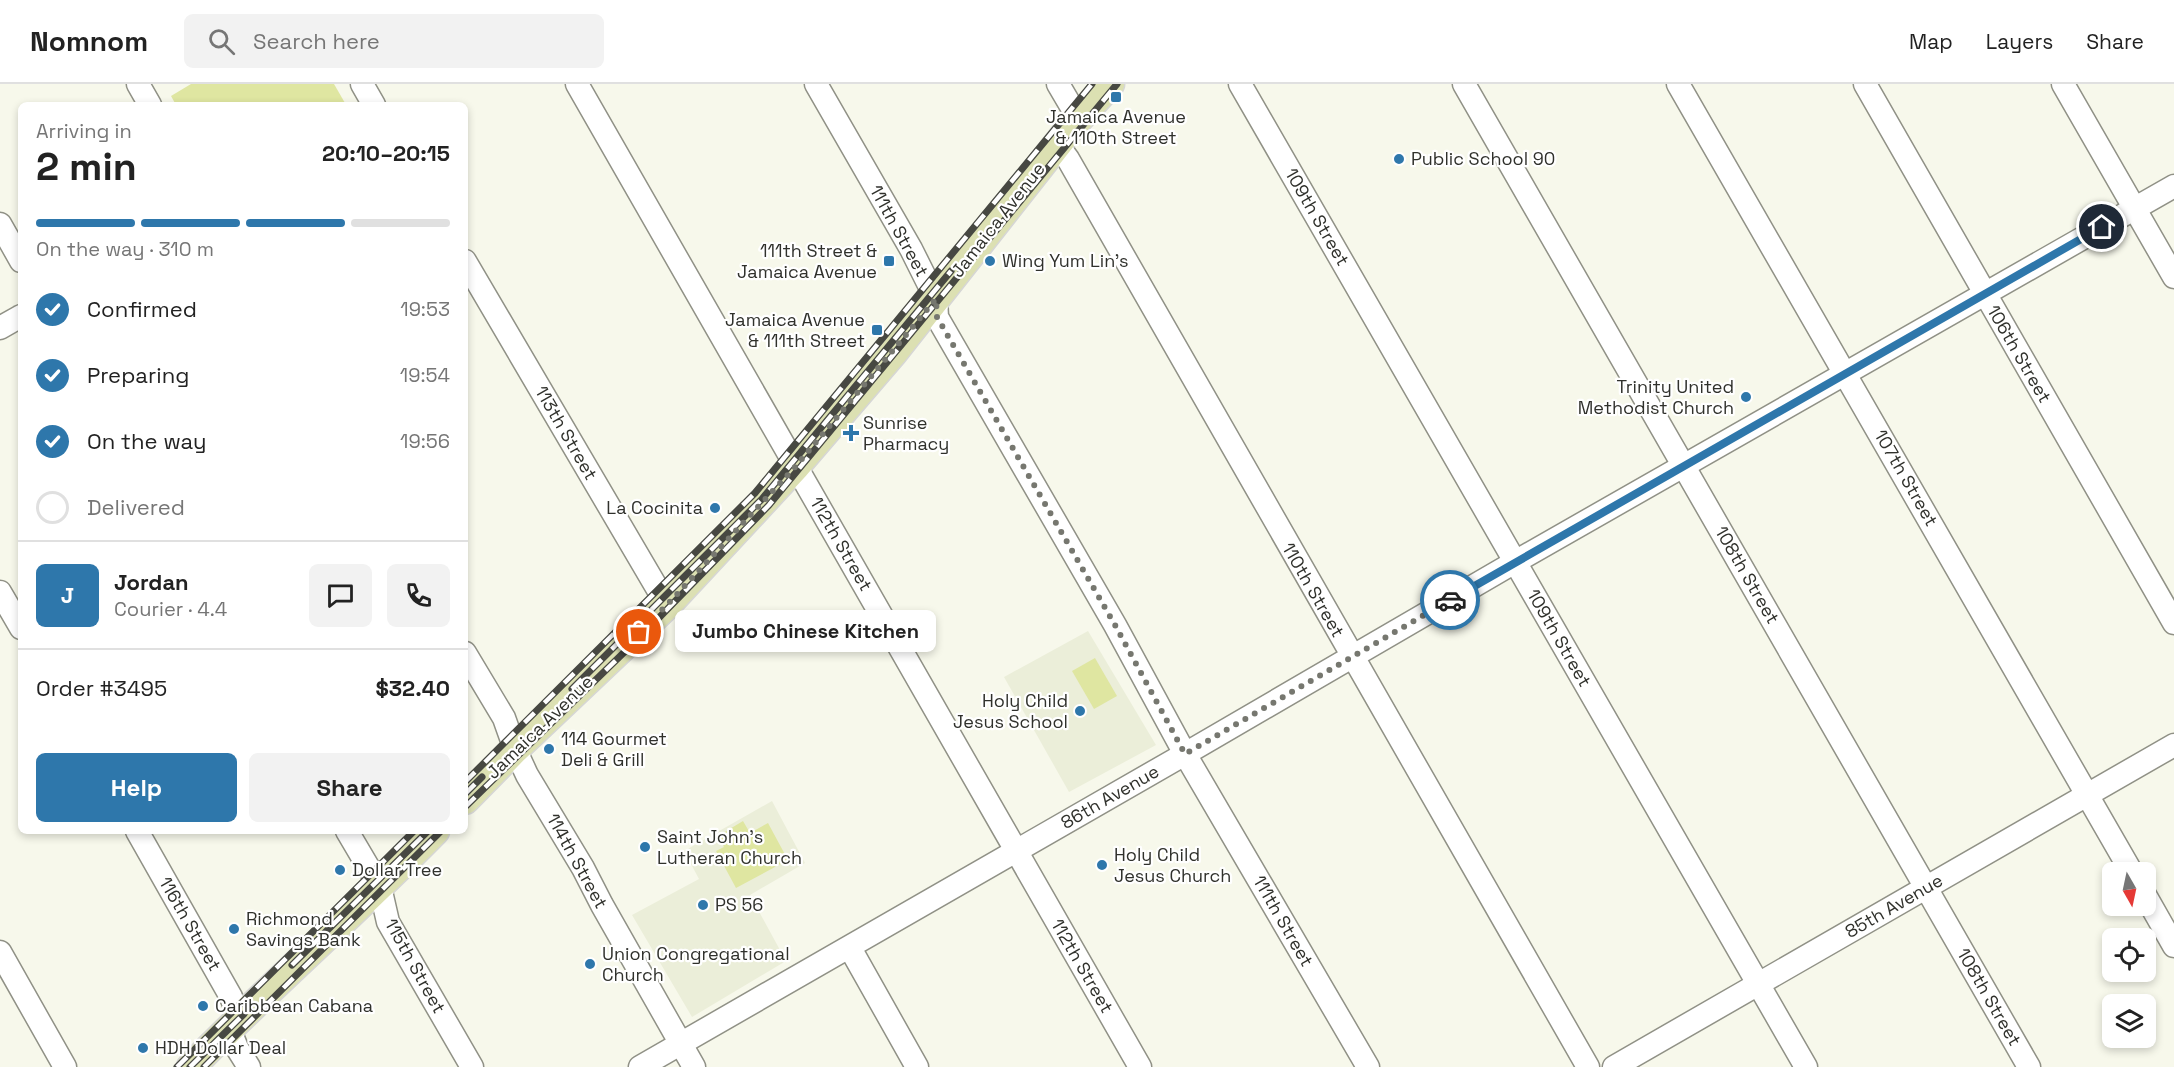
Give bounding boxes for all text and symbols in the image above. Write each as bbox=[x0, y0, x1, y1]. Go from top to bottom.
search box bbox=[184, 14, 604, 68]
text: Nomnom bbox=[30, 23, 148, 59]
icon: search bbox=[205, 25, 238, 58]
text: Search here bbox=[253, 27, 380, 55]
text: Map bbox=[1909, 28, 1953, 55]
text: Layers bbox=[1986, 28, 2053, 55]
text: Share bbox=[2086, 28, 2144, 55]
marker: Jamaica Avenue & 110th Street bbox=[1109, 90, 1123, 104]
place label: Jamaica Avenue & 110th Street bbox=[1046, 105, 1186, 149]
text: Arriving in bbox=[36, 118, 132, 144]
text: 20:10–20:15 bbox=[322, 139, 450, 167]
text: 2 min bbox=[36, 142, 137, 191]
place label: Public School 90 bbox=[1411, 147, 1555, 170]
marker: Public School 90 bbox=[1392, 152, 1406, 166]
street label: Jamaica Avenue bbox=[945, 157, 1050, 282]
street label: 109th Street bbox=[1280, 164, 1355, 270]
street label: 111th Street bbox=[865, 181, 934, 281]
pin bbox=[2076, 201, 2127, 252]
icon: home bbox=[2085, 210, 2118, 243]
text: On the way · 310 m bbox=[36, 236, 214, 262]
place label: 111th Street & Jamaica Avenue bbox=[737, 239, 877, 283]
place label: Wing Yum Lin's bbox=[1002, 249, 1129, 272]
marker: 111th Street & Jamaica Avenue bbox=[882, 254, 896, 268]
marker: Wing Yum Lin's bbox=[983, 254, 997, 268]
icon: check bbox=[36, 293, 69, 326]
text: Confirmed bbox=[87, 295, 197, 323]
text: 19:53 bbox=[400, 296, 450, 322]
street label: 106th Street bbox=[1982, 301, 2057, 407]
place label: Jamaica Avenue & 111th Street bbox=[725, 308, 865, 352]
marker: Jamaica Avenue & 111th Street bbox=[870, 323, 884, 337]
icon: check bbox=[36, 359, 69, 392]
text: Preparing bbox=[87, 361, 189, 389]
text: 19:54 bbox=[400, 362, 450, 388]
place label: Trinity United Methodist Church bbox=[1578, 375, 1734, 419]
street label: 113th Street bbox=[530, 382, 603, 484]
marker: Trinity United Methodist Church bbox=[1739, 390, 1753, 404]
place label: Sunrise Pharmacy bbox=[863, 411, 949, 455]
icon: check bbox=[36, 425, 69, 458]
street label: 107th Street bbox=[1870, 425, 1943, 530]
marker: Sunrise Pharmacy bbox=[844, 426, 858, 440]
text: On the way bbox=[87, 427, 206, 455]
text: 19:56 bbox=[400, 428, 450, 454]
text: Delivered bbox=[87, 493, 185, 521]
street label: 112th Street bbox=[805, 493, 878, 595]
place label: La Cocinita bbox=[606, 496, 703, 519]
marker: La Cocinita bbox=[708, 501, 722, 515]
street label: 108th Street bbox=[1710, 522, 1785, 628]
street label: 110th Street bbox=[1277, 538, 1350, 641]
button: chat bbox=[309, 564, 372, 627]
button: phone bbox=[387, 564, 450, 627]
text: Jordan bbox=[114, 568, 189, 596]
courier bbox=[1420, 570, 1480, 630]
text: J bbox=[61, 581, 74, 609]
icon: car bbox=[1434, 584, 1467, 617]
street label: 109th Street bbox=[1522, 585, 1597, 691]
text: Courier · 4.4 bbox=[114, 596, 227, 622]
pin bbox=[613, 606, 664, 657]
callout: Jumbo Chinese Kitchen bbox=[675, 611, 936, 653]
icon: bag bbox=[622, 615, 655, 648]
text: Jumbo Chinese Kitchen bbox=[692, 618, 919, 644]
street label: Jamaica Avenue bbox=[481, 670, 598, 784]
text: Order #3495 bbox=[36, 674, 167, 702]
text: $32.40 bbox=[375, 674, 450, 702]
place label: Holy Child Jesus School bbox=[953, 689, 1068, 733]
marker: Holy Child Jesus School bbox=[1073, 704, 1087, 718]
place label: 114 Gourmet Deli & Grill bbox=[561, 727, 667, 771]
marker: 114 Gourmet Deli & Grill bbox=[542, 742, 556, 756]
button: Help bbox=[36, 753, 237, 822]
button: Share bbox=[249, 753, 450, 822]
street label: 86th Avenue bbox=[1057, 759, 1163, 834]
street label: 114th Street bbox=[542, 809, 613, 912]
place label: Saint John's Lutheran Church bbox=[657, 825, 802, 869]
marker: Saint John's Lutheran Church bbox=[638, 840, 652, 854]
place label: Holy Child Jesus Church bbox=[1114, 843, 1231, 887]
place label: Dollar Tree bbox=[352, 858, 442, 881]
marker: Holy Child Jesus Church bbox=[1095, 858, 1109, 872]
north arrow bbox=[2102, 862, 2156, 916]
map controls bbox=[2102, 862, 2156, 1048]
marker: Dollar Tree bbox=[333, 863, 347, 877]
street label: 85th Avenue bbox=[1841, 868, 1947, 943]
street label: 111th Street bbox=[1248, 871, 1319, 970]
street label: 116th Street bbox=[154, 873, 227, 975]
place label: PS 56 bbox=[715, 893, 763, 916]
marker: PS 56 bbox=[696, 898, 710, 912]
place label: Richmond Savings Bank bbox=[246, 907, 361, 951]
street label: 115th Street bbox=[380, 914, 451, 1017]
street label: 112th Street bbox=[1046, 915, 1119, 1017]
marker: Richmond Savings Bank bbox=[227, 922, 241, 936]
button: locate bbox=[2102, 928, 2156, 982]
place label: Union Congregational Church bbox=[602, 942, 790, 986]
street label: 108th Street bbox=[1952, 944, 2027, 1050]
marker: Union Congregational Church bbox=[583, 957, 597, 971]
place label: Caribbean Cabana bbox=[215, 994, 373, 1017]
button: layers bbox=[2102, 994, 2156, 1048]
marker: Caribbean Cabana bbox=[196, 999, 210, 1013]
place label: HDH Dollar Deal bbox=[155, 1036, 286, 1059]
marker: HDH Dollar Deal bbox=[136, 1041, 150, 1055]

